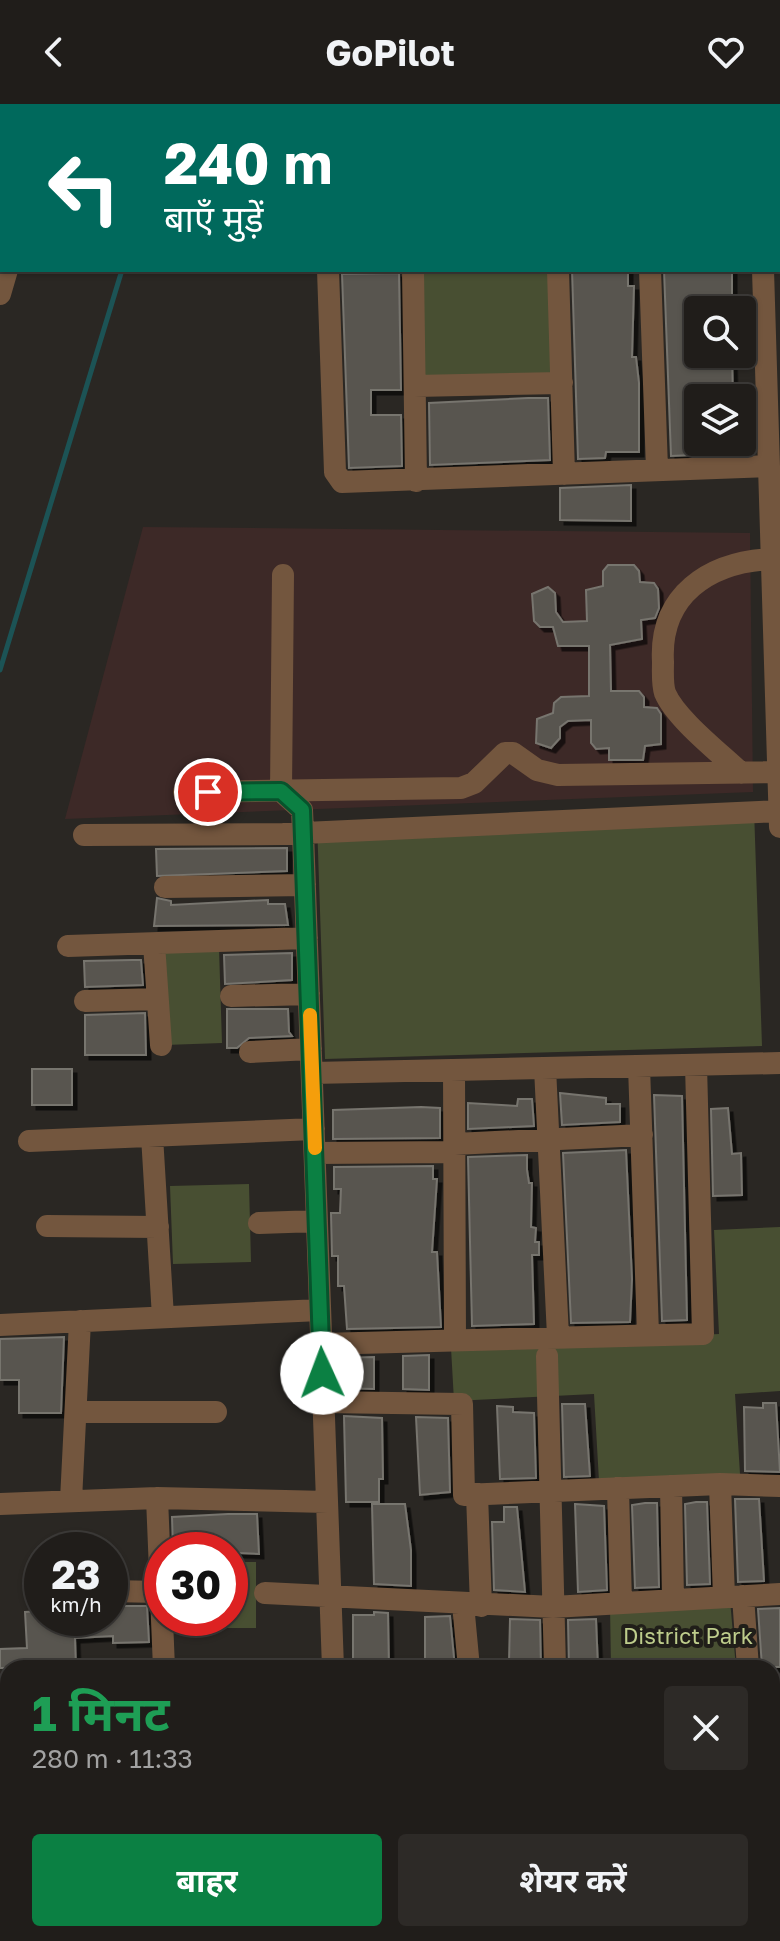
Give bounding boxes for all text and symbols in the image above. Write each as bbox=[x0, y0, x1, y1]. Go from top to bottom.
icon: back bbox=[32, 30, 76, 74]
icon: heart bbox=[704, 30, 748, 74]
text: GoPilot bbox=[325, 31, 455, 74]
text: 240 m bbox=[164, 129, 333, 196]
icon: left bbox=[32, 136, 136, 240]
text: बाएँ मुड़ें bbox=[164, 197, 264, 240]
map controls bbox=[684, 296, 756, 456]
button: search bbox=[684, 296, 756, 368]
button: layers bbox=[684, 384, 756, 456]
pin bbox=[174, 758, 242, 826]
icon: arrive bbox=[186, 770, 230, 814]
position arrow bbox=[280, 1331, 364, 1415]
speed limit sign: 30 bbox=[144, 1532, 248, 1636]
text: 23 bbox=[52, 1550, 100, 1598]
text: km/h bbox=[51, 1592, 101, 1616]
park label: District Park bbox=[623, 1622, 753, 1649]
text: 1 मिनट bbox=[32, 1684, 169, 1742]
button: close bbox=[664, 1686, 748, 1770]
text: 280 m · 11:33 bbox=[32, 1743, 193, 1774]
button: बाहर bbox=[32, 1834, 382, 1926]
button: शेयर करें bbox=[398, 1834, 748, 1926]

